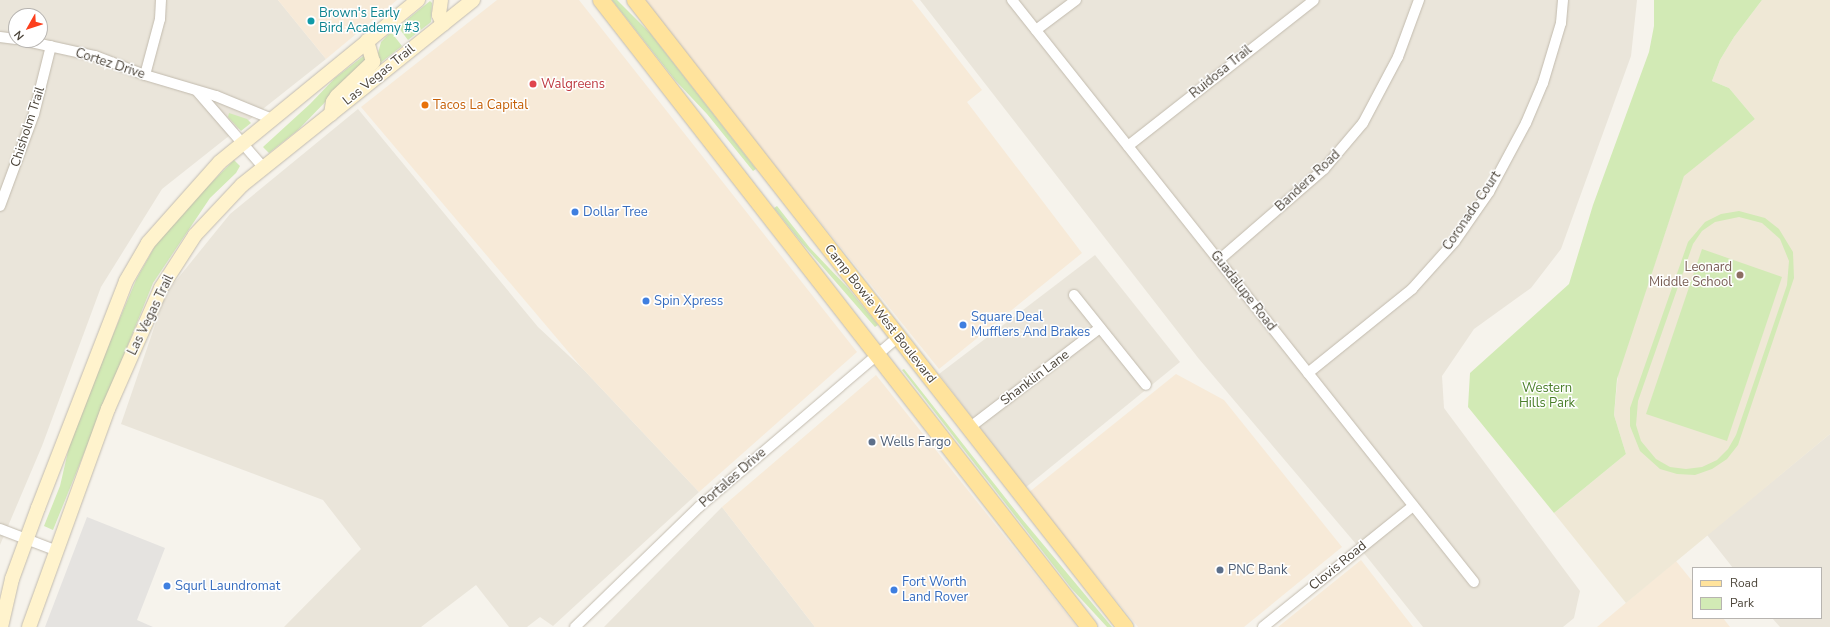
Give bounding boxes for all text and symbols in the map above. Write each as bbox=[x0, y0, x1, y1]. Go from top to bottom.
place label: Brown's Early Bird Academy #3 bbox=[319, 6, 420, 37]
north arrow bbox=[8, 8, 48, 48]
marker: Brown's Early Bird Academy #3 bbox=[306, 16, 316, 26]
text: N bbox=[11, 27, 27, 43]
street label: Las Vegas Trail bbox=[340, 41, 418, 109]
street label: Ruidosa Trail bbox=[1187, 42, 1255, 102]
street label: Cortez Drive bbox=[73, 45, 147, 83]
place label: Walgreens bbox=[541, 76, 605, 92]
marker: Walgreens bbox=[528, 79, 538, 89]
street label: Chisholm Trail bbox=[8, 85, 48, 169]
place label: Tacos La Capital bbox=[433, 97, 528, 113]
marker: Tacos La Capital bbox=[420, 100, 430, 110]
street label: Bandera Road bbox=[1272, 147, 1344, 215]
street label: Coronado Court bbox=[1440, 168, 1504, 254]
place label: Dollar Tree bbox=[583, 204, 648, 220]
marker: Dollar Tree bbox=[570, 207, 580, 217]
street label: Camp Bowie West Boulevard bbox=[821, 242, 939, 386]
street label: Guadalupe Road bbox=[1207, 248, 1279, 334]
place label: Leonard Middle School bbox=[1649, 260, 1732, 291]
marker: Leonard Middle School bbox=[1735, 270, 1745, 280]
street label: Las Vegas Trail bbox=[125, 272, 177, 358]
place label: Spin Xpress bbox=[654, 293, 723, 309]
marker: Spin Xpress bbox=[641, 296, 651, 306]
place label: Square Deal Mufflers And Brakes bbox=[971, 310, 1090, 341]
marker: Square Deal Mufflers And Brakes bbox=[958, 320, 968, 330]
street label: Shanklin Lane bbox=[998, 347, 1072, 409]
park label: Western Hills Park bbox=[1519, 381, 1575, 412]
place label: Wells Fargo bbox=[880, 434, 951, 450]
marker: Wells Fargo bbox=[867, 437, 877, 447]
street label: Portales Drive bbox=[697, 445, 769, 511]
street label: Clovis Road bbox=[1306, 538, 1370, 594]
place label: PNC Bank bbox=[1228, 562, 1288, 578]
marker: PNC Bank bbox=[1215, 565, 1225, 575]
legend bbox=[1692, 567, 1822, 619]
place label: Fort Worth Land Rover bbox=[902, 575, 968, 606]
text: Road bbox=[1730, 575, 1758, 591]
place label: Squrl Laundromat bbox=[175, 578, 280, 594]
marker: Squrl Laundromat bbox=[162, 581, 172, 591]
marker: Fort Worth Land Rover bbox=[889, 585, 899, 595]
text: Park bbox=[1730, 595, 1754, 611]

